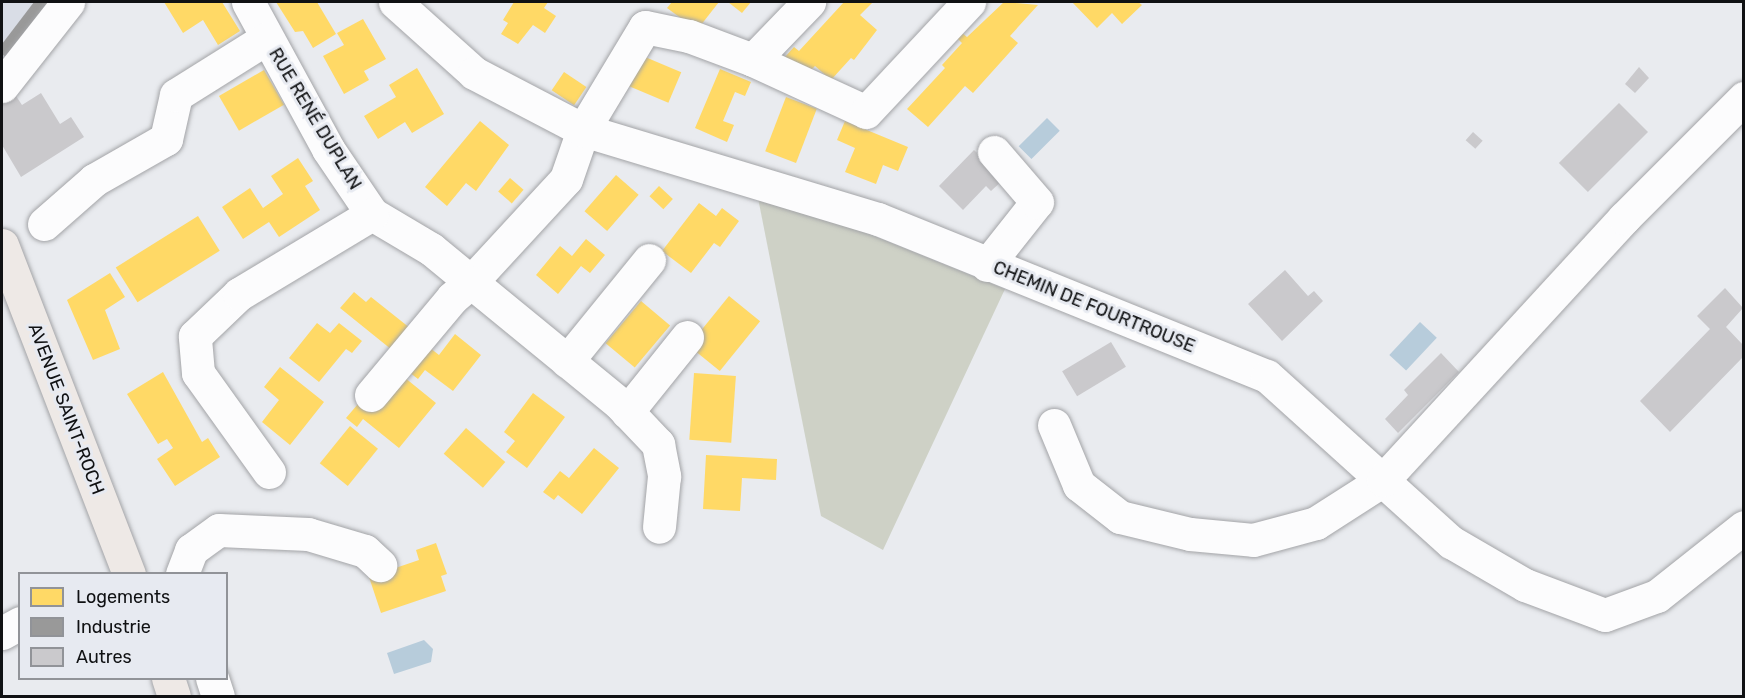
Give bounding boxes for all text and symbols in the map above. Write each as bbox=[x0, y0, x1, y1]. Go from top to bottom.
street label: RUE RENÉ DUPLAN bbox=[264, 44, 366, 194]
street label: CHEMIN DE FOURTROUSE bbox=[990, 257, 1198, 357]
street label: AVENUE SAINT-ROCH bbox=[23, 320, 109, 498]
legend bbox=[18, 572, 228, 680]
text: Logements bbox=[76, 586, 170, 608]
text: Industrie bbox=[76, 616, 151, 638]
text: Autres bbox=[76, 646, 132, 668]

